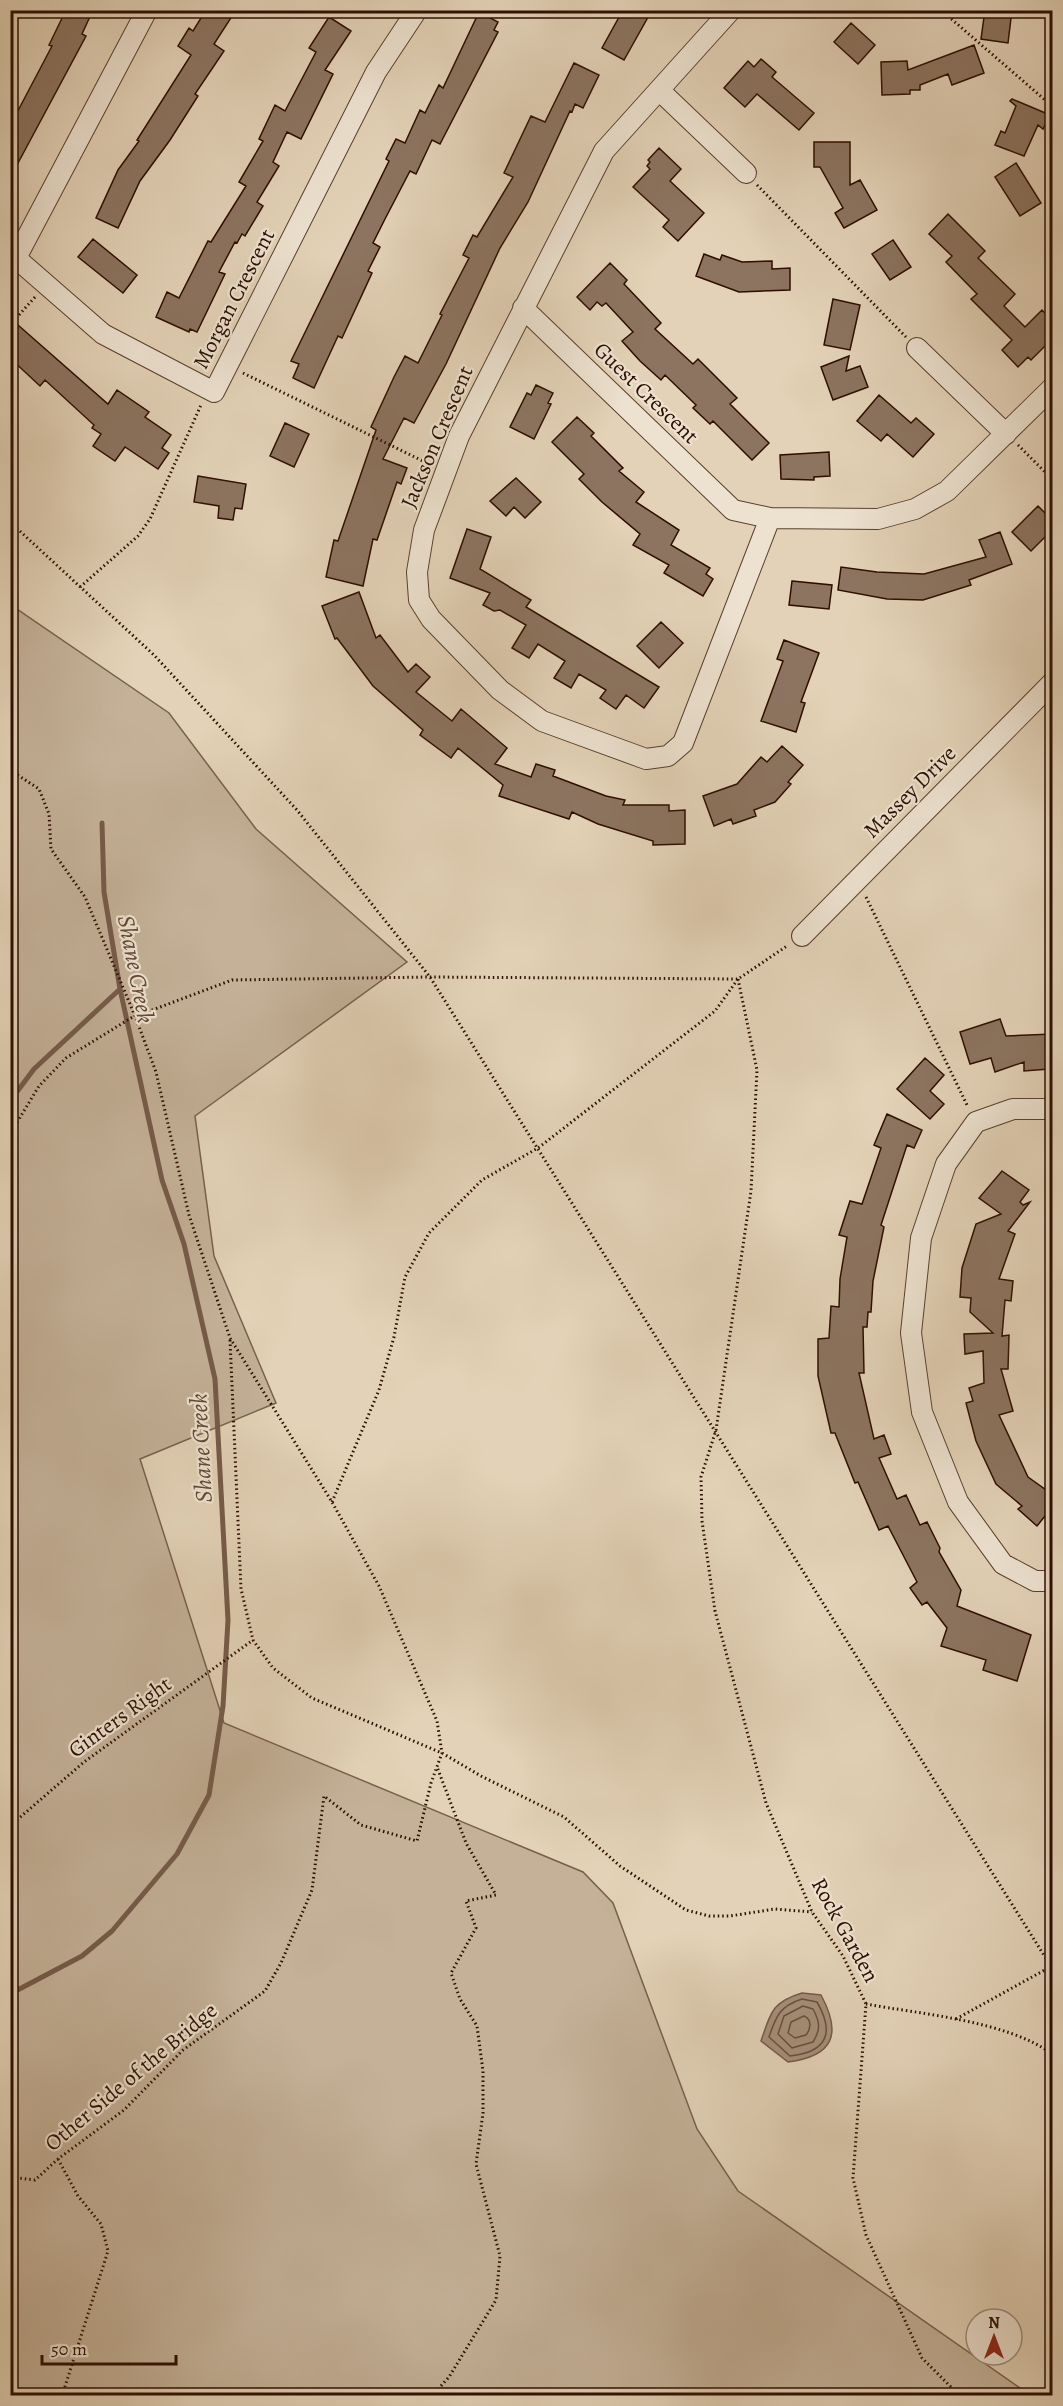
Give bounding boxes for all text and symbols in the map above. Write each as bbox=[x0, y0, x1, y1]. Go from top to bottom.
street label: Morgan Crescent bbox=[186, 224, 282, 374]
street label: Guest Crescent bbox=[587, 335, 705, 451]
street label: Jackson Crescent bbox=[394, 361, 480, 513]
street label: Massey Drive bbox=[857, 739, 963, 845]
water label: Shane Creek bbox=[110, 912, 162, 1026]
water label: Shane Creek bbox=[182, 1392, 220, 1503]
street label: Ginters Right bbox=[62, 1669, 178, 1765]
street label: Rock Garden bbox=[804, 1872, 886, 1988]
street label: Other Side of the Bridge bbox=[38, 1996, 224, 2158]
north arrow bbox=[964, 2307, 1024, 2367]
text: N bbox=[988, 2312, 1000, 2334]
scale bar bbox=[42, 2328, 176, 2366]
text: 50 m bbox=[51, 2337, 87, 2361]

